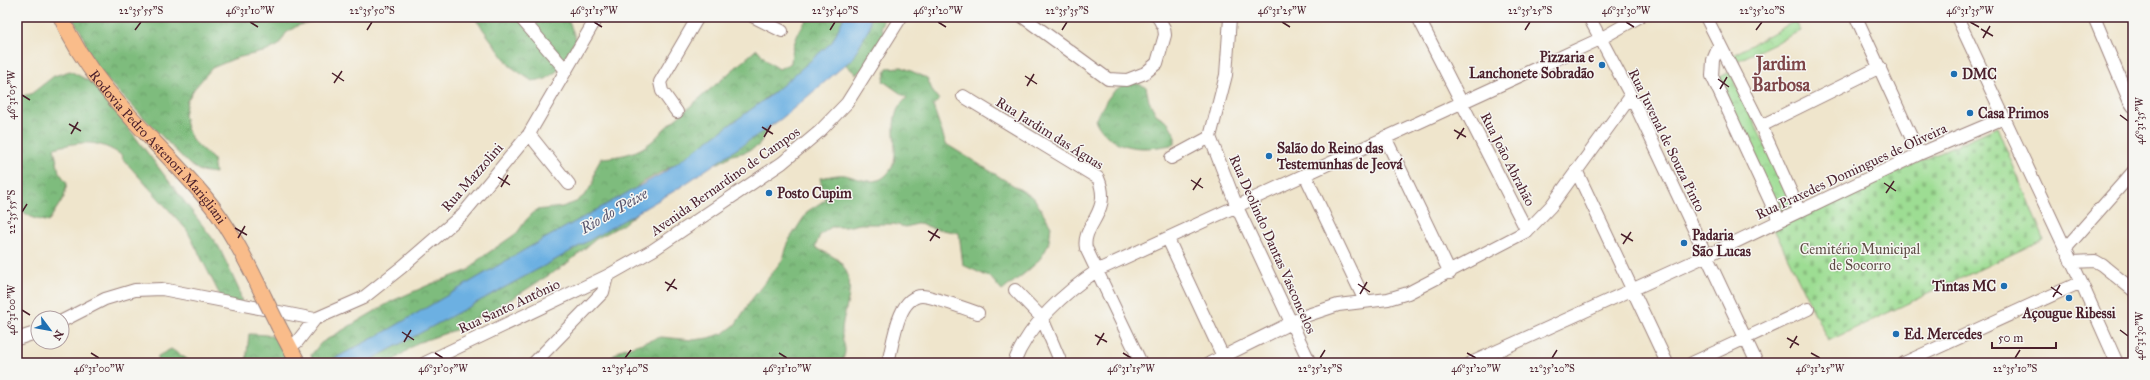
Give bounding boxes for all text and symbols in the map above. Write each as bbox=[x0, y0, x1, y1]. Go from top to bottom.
text: 22°35'55"S bbox=[119, 5, 163, 17]
text: 46°31'10"W bbox=[226, 5, 275, 17]
text: 22°35'50"S bbox=[349, 5, 395, 17]
text: 46°31'15"W bbox=[570, 5, 618, 17]
text: 22°35'40"S bbox=[812, 5, 858, 17]
text: 46°31'20"W bbox=[913, 5, 963, 17]
text: 22°35'35"S bbox=[1045, 5, 1089, 17]
text: 46°31'25"W bbox=[1258, 5, 1307, 17]
text: 22°35'25"S bbox=[1508, 5, 1552, 17]
text: 46°31'30"W bbox=[1602, 5, 1651, 17]
text: 22°35'20"S bbox=[1739, 5, 1785, 17]
text: 46°31'35"W bbox=[1946, 5, 1994, 17]
place label: Pizzaria e Lanchonete Sobradão bbox=[1469, 49, 1594, 82]
district label: Jardim Barbosa bbox=[1752, 53, 1811, 96]
marker: Pizzaria e Lanchonete Sobradão bbox=[1597, 60, 1607, 70]
street label: Rua Juvenal de Souza Pinto bbox=[1624, 66, 1709, 215]
place label: DMC bbox=[1962, 66, 1997, 83]
street label: Rodovia Pedro Astenori Marigliani bbox=[85, 67, 230, 227]
marker: DMC bbox=[1949, 69, 1959, 79]
text: 46°31'05"W bbox=[6, 70, 18, 120]
street label: Rua Jardim das Águas bbox=[992, 92, 1108, 174]
text: 46°31'35"W bbox=[2134, 97, 2146, 145]
place label: Casa Primos bbox=[1978, 105, 2049, 122]
marker: Casa Primos bbox=[1965, 108, 1975, 118]
street label: Rua João Abrahão bbox=[1476, 110, 1538, 209]
street label: Rua Praxedes Domingues de Oliveira bbox=[1753, 120, 1950, 223]
street label: Avenida Bernardino de Campos bbox=[646, 123, 803, 240]
street label: Rua Mazzolini bbox=[438, 139, 507, 215]
place label: Salão do Reino das Testemunhas de Jeová bbox=[1276, 140, 1404, 174]
marker: Salão do Reino das Testemunhas de Jeová bbox=[1264, 151, 1274, 161]
street label: Rua Deolindo Dantas Vasconcelos bbox=[1225, 152, 1320, 336]
water label: Rio do Peixe bbox=[576, 184, 651, 238]
place label: Posto Cupim bbox=[777, 185, 852, 203]
marker: Posto Cupim bbox=[764, 188, 774, 198]
text: 22°35'55"S bbox=[6, 190, 18, 234]
place label: Padaria São Lucas bbox=[1692, 227, 1751, 260]
marker: Padaria São Lucas bbox=[1679, 238, 1689, 248]
park label: Cemitério Municipal de Socorro bbox=[1800, 241, 1920, 274]
street label: Rua Santo Antônio bbox=[456, 275, 563, 337]
place label: Tintas MC bbox=[1931, 278, 1996, 295]
marker: Tintas MC bbox=[1999, 281, 2009, 291]
text: 46°31'00"W bbox=[6, 284, 18, 335]
marker: Açougue Ribessi bbox=[2064, 293, 2074, 303]
place label: Açougue Ribessi bbox=[2021, 305, 2116, 323]
north arrow bbox=[30, 310, 70, 350]
text: 46°31'30"W bbox=[2134, 311, 2146, 360]
scale bar bbox=[1992, 324, 2056, 350]
place label: Ed. Mercedes bbox=[1904, 326, 1982, 343]
text: N bbox=[50, 328, 66, 343]
marker: Ed. Mercedes bbox=[1891, 329, 1901, 339]
text: 50 m bbox=[1998, 331, 2023, 345]
text: 46°31'00"W bbox=[74, 363, 125, 375]
text: 46°31'05"W bbox=[418, 363, 468, 375]
text: 22°35'40"S bbox=[602, 363, 648, 375]
text: 46°31'10"W bbox=[763, 363, 812, 375]
text: 46°31'15"W bbox=[1107, 363, 1155, 375]
text: 22°35'25"S bbox=[1298, 363, 1342, 375]
text: 46°31'20"W bbox=[1451, 363, 1501, 375]
text: 22°35'20"S bbox=[1529, 363, 1575, 375]
text: 46°31'25"W bbox=[1796, 363, 1845, 375]
text: 22°35'10"S bbox=[1993, 363, 2038, 375]

